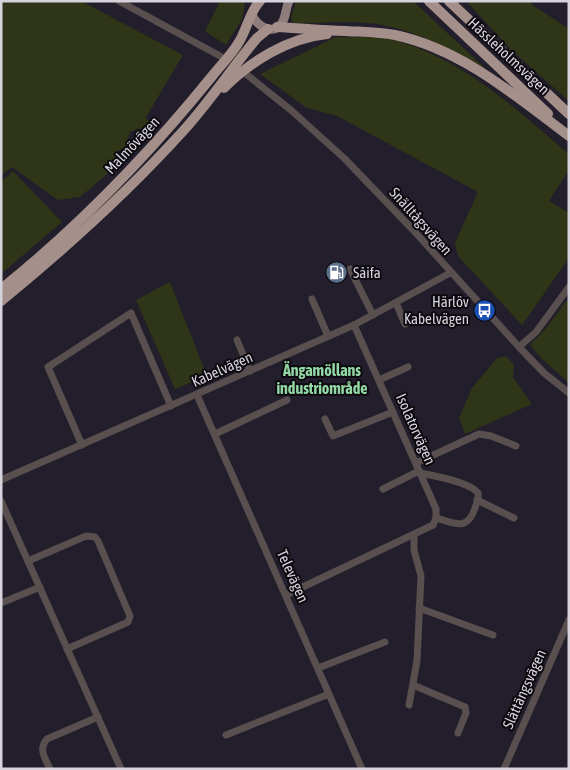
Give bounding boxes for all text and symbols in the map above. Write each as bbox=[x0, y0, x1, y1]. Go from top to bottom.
street label: Hässleholmsvägen bbox=[465, 14, 553, 98]
street label: Malmövägen bbox=[101, 113, 163, 177]
street label: Snälltågsvägen bbox=[386, 184, 456, 258]
fuel station icon: Såifa bbox=[325, 260, 349, 284]
place label: Såifa bbox=[353, 264, 381, 281]
place label: Härlöv Kabelvägen bbox=[404, 293, 469, 327]
bus stop icon: Härlöv Kabelvägen bbox=[473, 298, 497, 322]
street label: Kabelvägen bbox=[189, 348, 255, 390]
district label: Ängamöllans industriområde bbox=[276, 361, 368, 397]
street label: Isolatorvägen bbox=[393, 391, 439, 467]
street label: Televägen bbox=[274, 547, 312, 605]
street label: Slättängsvägen bbox=[499, 647, 549, 731]

